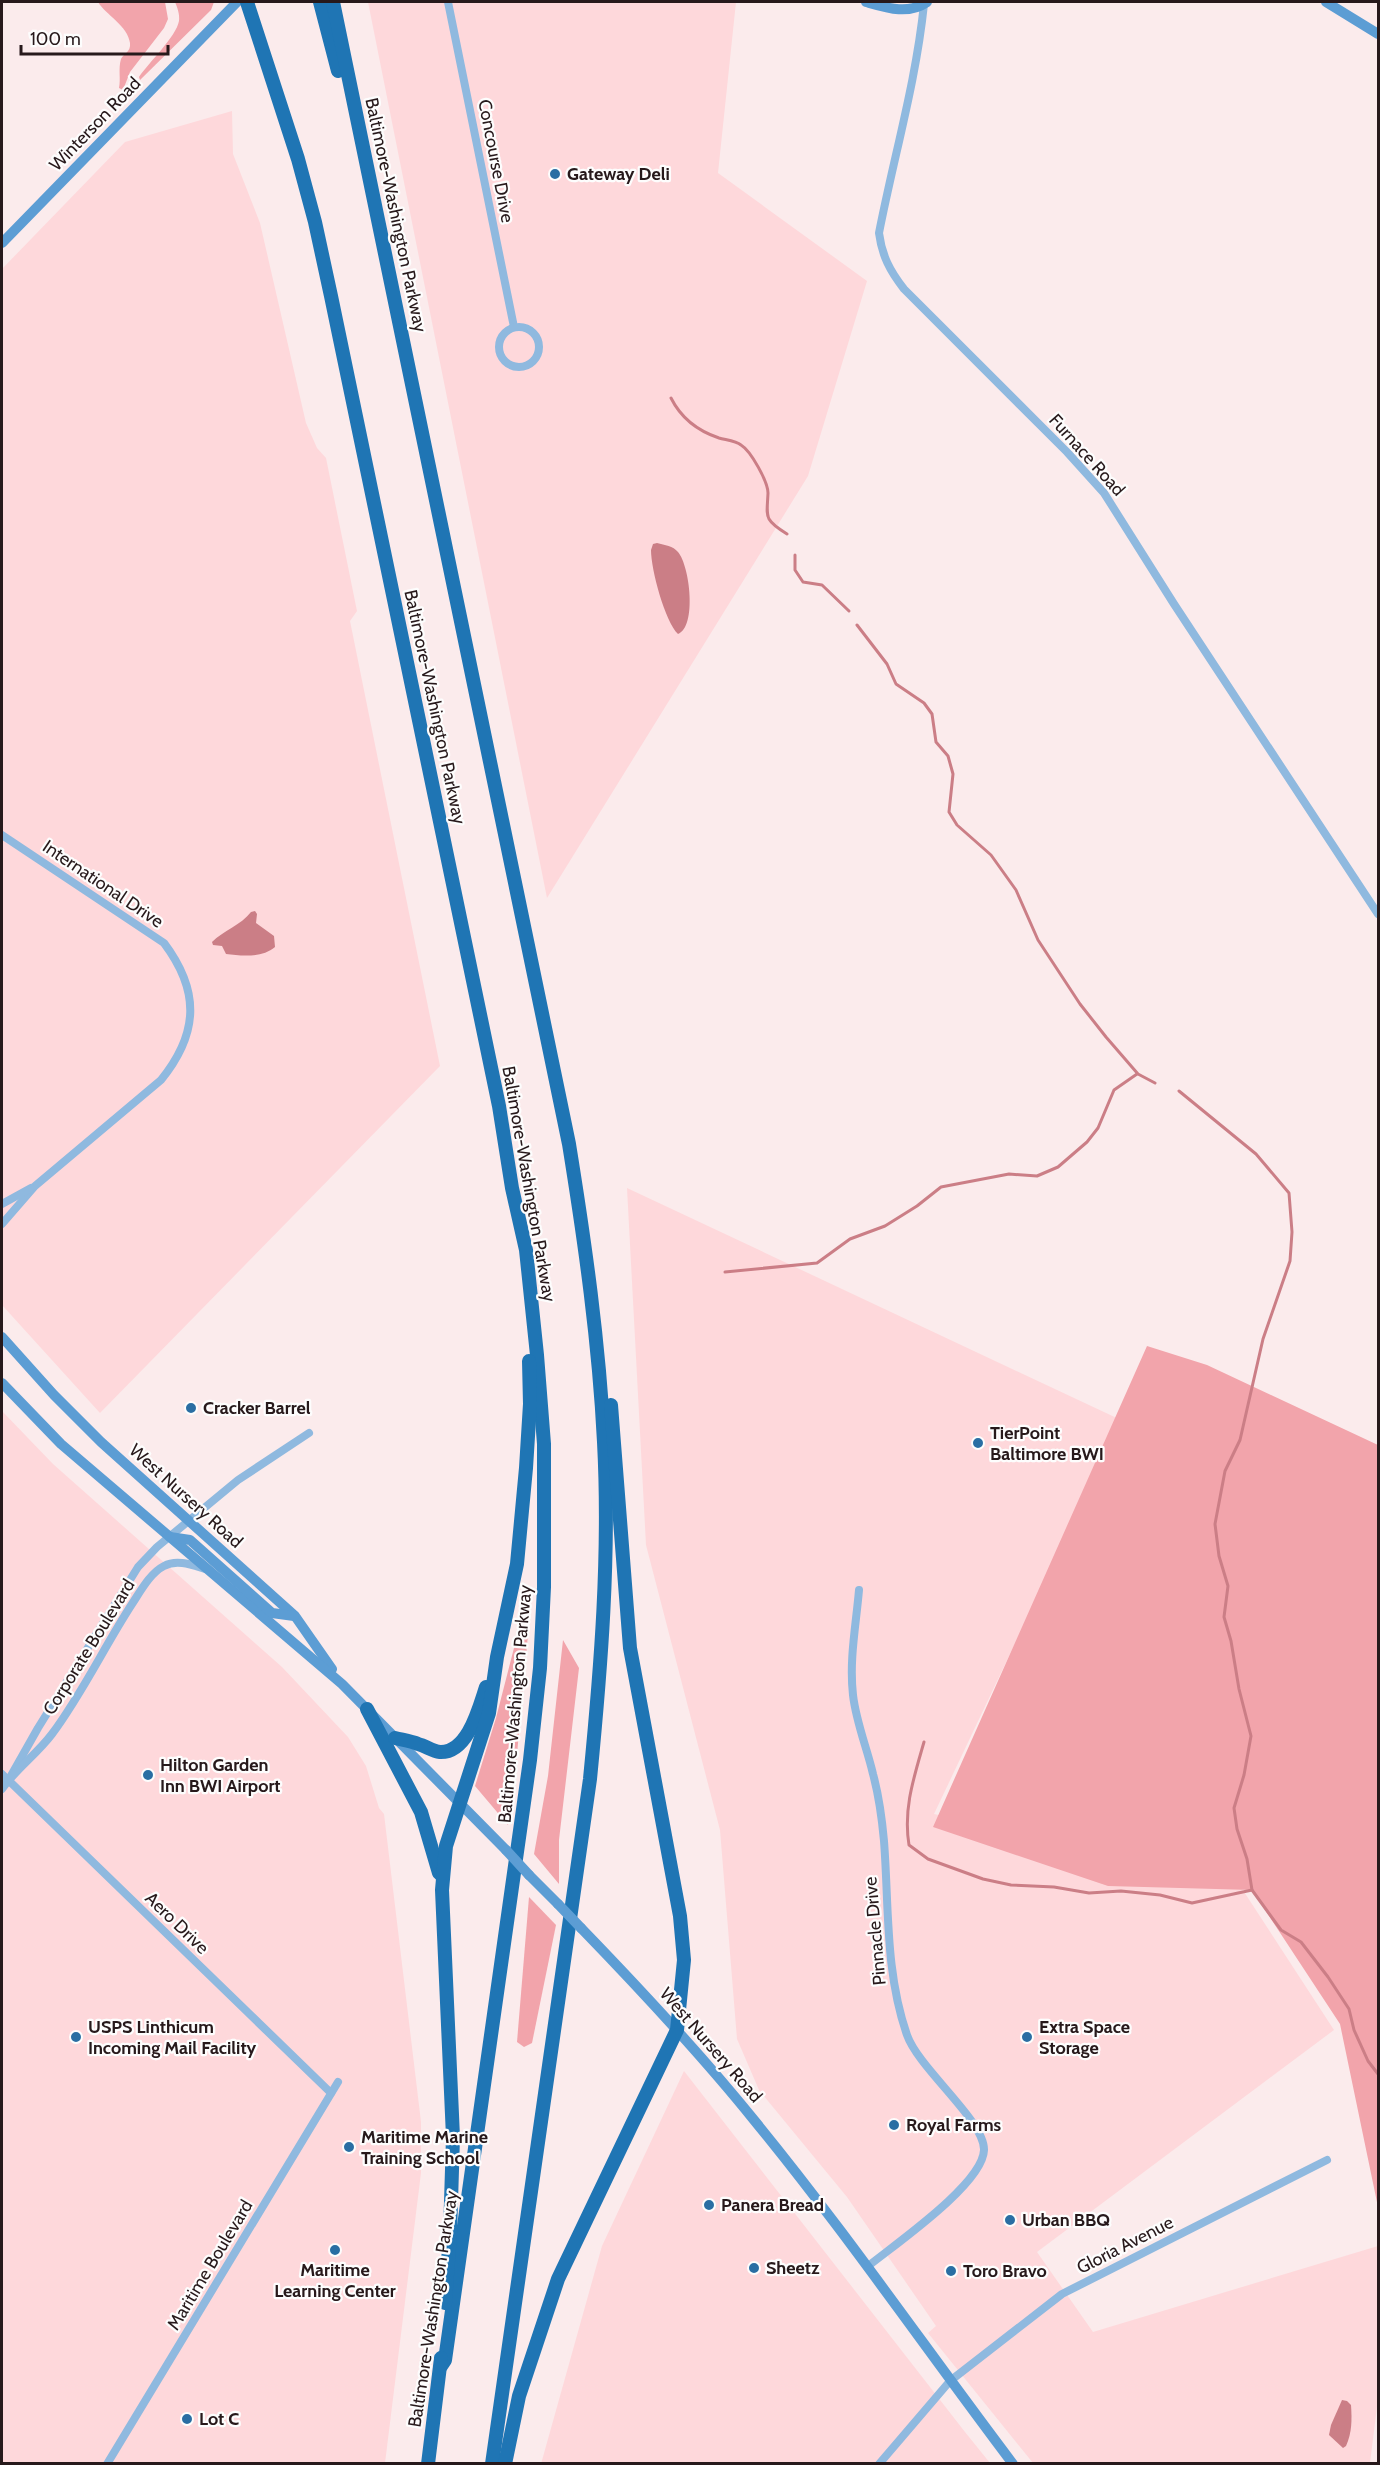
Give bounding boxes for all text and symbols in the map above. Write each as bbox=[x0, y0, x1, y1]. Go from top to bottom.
scale bar bbox=[21, 18, 168, 56]
text: 100 m bbox=[30, 28, 81, 50]
street label: Winterson Road bbox=[45, 72, 145, 176]
street label: Baltimore-Washington Parkway bbox=[360, 96, 432, 334]
street label: Concourse Drive bbox=[473, 98, 519, 224]
place label: Gateway Deli bbox=[567, 163, 670, 185]
marker: Gateway Deli bbox=[548, 167, 562, 181]
street label: Furnace Road bbox=[1044, 409, 1130, 501]
street label: Baltimore-Washington Parkway bbox=[399, 588, 471, 826]
street label: International Drive bbox=[38, 835, 168, 933]
street label: Baltimore-Washington Parkway bbox=[497, 1064, 561, 1304]
place label: Cracker Barrel bbox=[203, 1397, 311, 1419]
marker: Cracker Barrel bbox=[184, 1401, 198, 1415]
place label: TierPoint Baltimore BWI bbox=[990, 1422, 1104, 1465]
marker: TierPoint Baltimore BWI bbox=[971, 1436, 985, 1450]
street label: West Nursery Road bbox=[125, 1439, 247, 1553]
street label: Corporate Boulevard bbox=[38, 1575, 140, 1719]
street label: Baltimore-Washington Parkway bbox=[494, 1584, 536, 1824]
place label: Hilton Garden Inn BWI Airport bbox=[160, 1754, 281, 1797]
marker: Hilton Garden Inn BWI Airport bbox=[141, 1768, 155, 1782]
street label: Pinnacle Drive bbox=[859, 1876, 891, 1986]
street label: Aero Drive bbox=[141, 1887, 213, 1959]
street label: West Nursery Road bbox=[655, 1983, 767, 2107]
place label: USPS Linthicum Incoming Mail Facility bbox=[88, 2016, 257, 2059]
place label: Extra Space Storage bbox=[1039, 2016, 1130, 2059]
marker: USPS Linthicum Incoming Mail Facility bbox=[69, 2030, 83, 2044]
marker: Extra Space Storage bbox=[1020, 2030, 1034, 2044]
place label: Royal Farms bbox=[906, 2114, 1002, 2136]
marker: Royal Farms bbox=[887, 2118, 901, 2132]
place label: Maritime Marine Training School bbox=[361, 2126, 488, 2169]
marker: Maritime Marine Training School bbox=[342, 2140, 356, 2154]
street label: Baltimore-Washington Parkway bbox=[403, 2189, 463, 2429]
place label: Panera Bread bbox=[721, 2194, 824, 2216]
street label: Maritime Boulevard bbox=[163, 2196, 257, 2334]
marker: Panera Bread bbox=[702, 2198, 716, 2212]
place label: Urban BBQ bbox=[1022, 2209, 1110, 2231]
street label: Gloria Avenue bbox=[1073, 2211, 1177, 2279]
marker: Urban BBQ bbox=[1003, 2213, 1017, 2227]
marker: Maritime Learning Center bbox=[328, 2243, 342, 2257]
place label: Sheetz bbox=[766, 2257, 820, 2279]
place label: Maritime Learning Center bbox=[274, 2259, 396, 2302]
place label: Toro Bravo bbox=[963, 2260, 1047, 2282]
marker: Sheetz bbox=[747, 2261, 761, 2275]
marker: Toro Bravo bbox=[944, 2264, 958, 2278]
place label: Lot C bbox=[199, 2408, 239, 2430]
marker: Lot C bbox=[180, 2412, 194, 2426]

